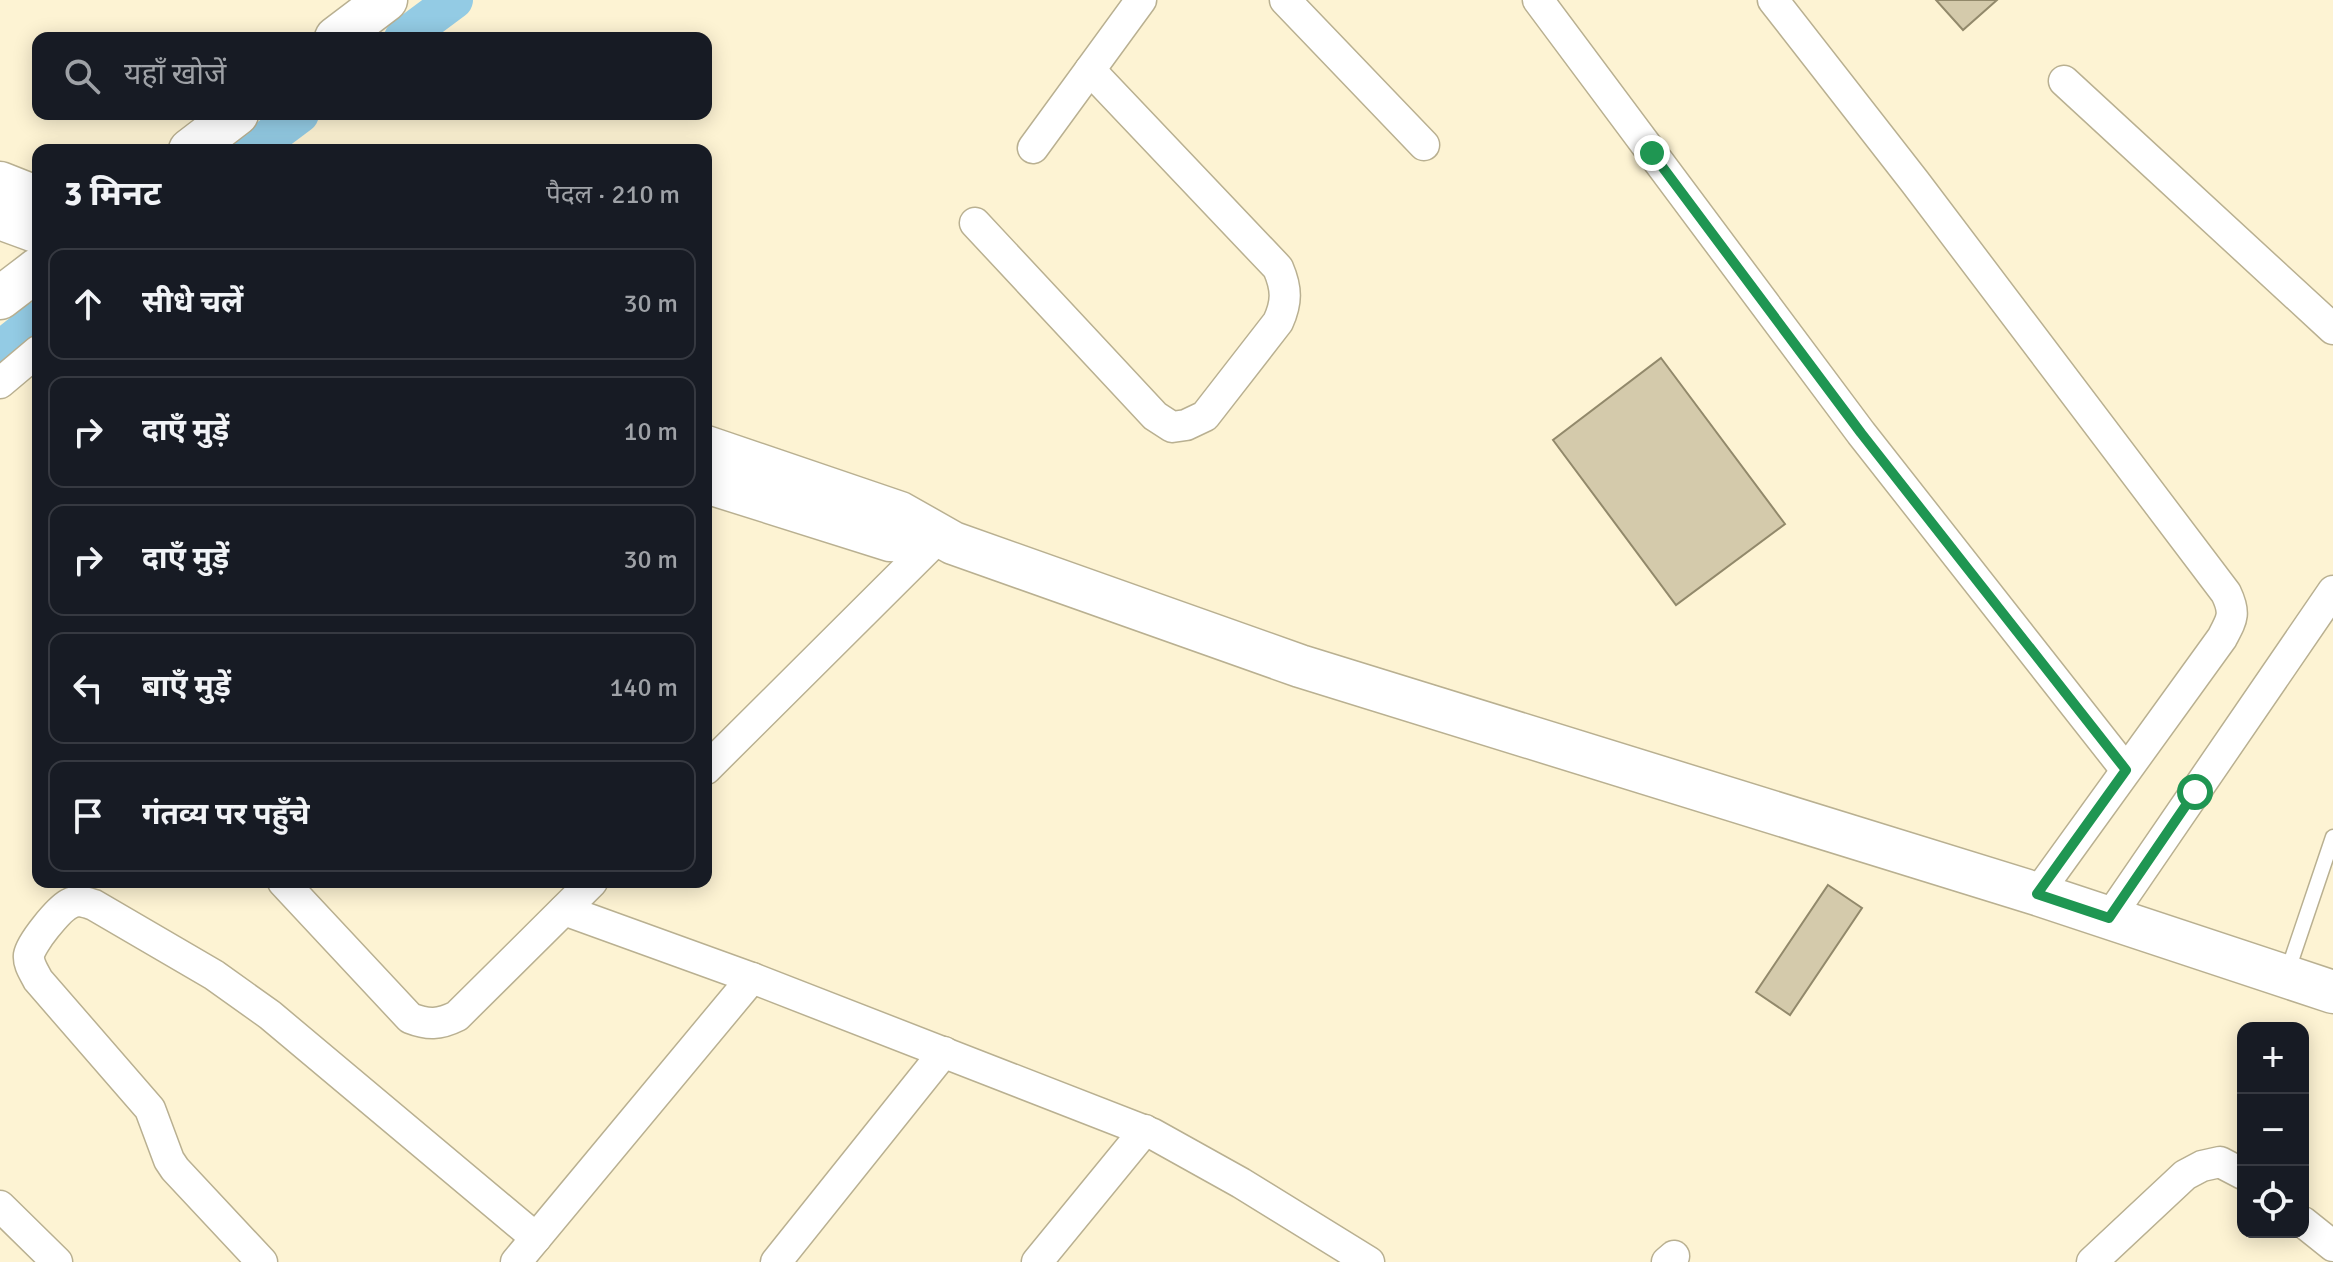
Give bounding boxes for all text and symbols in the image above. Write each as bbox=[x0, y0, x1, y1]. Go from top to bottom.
search box bbox=[32, 32, 712, 120]
icon: search bbox=[60, 54, 104, 98]
text: यहाँ खोजें bbox=[124, 56, 226, 93]
route end bbox=[1634, 135, 1670, 171]
text: 3 मिनट bbox=[64, 173, 161, 215]
text: पैदल · 210 m bbox=[546, 179, 680, 211]
icon: ahead bbox=[66, 282, 110, 326]
text: सीधे चलें bbox=[142, 284, 243, 321]
text: 30 m bbox=[623, 288, 678, 320]
icon: right bbox=[66, 410, 110, 454]
text: दाएँ मुड़ें bbox=[142, 412, 229, 449]
text: 10 m bbox=[623, 416, 678, 448]
icon: right bbox=[66, 538, 110, 582]
text: दाएँ मुड़ें bbox=[142, 540, 229, 577]
text: 30 m bbox=[623, 544, 678, 576]
icon: left bbox=[66, 666, 110, 710]
text: बाएँ मुड़ें bbox=[142, 668, 231, 705]
text: 140 m bbox=[609, 672, 678, 704]
route start bbox=[2177, 774, 2213, 810]
icon: arrive bbox=[66, 794, 110, 838]
text: गंतव्य पर पहुँचे bbox=[142, 796, 309, 833]
map controls bbox=[2237, 1022, 2309, 1238]
button: + bbox=[2237, 1022, 2309, 1094]
button: − bbox=[2237, 1094, 2309, 1166]
button: locate bbox=[2237, 1166, 2309, 1238]

